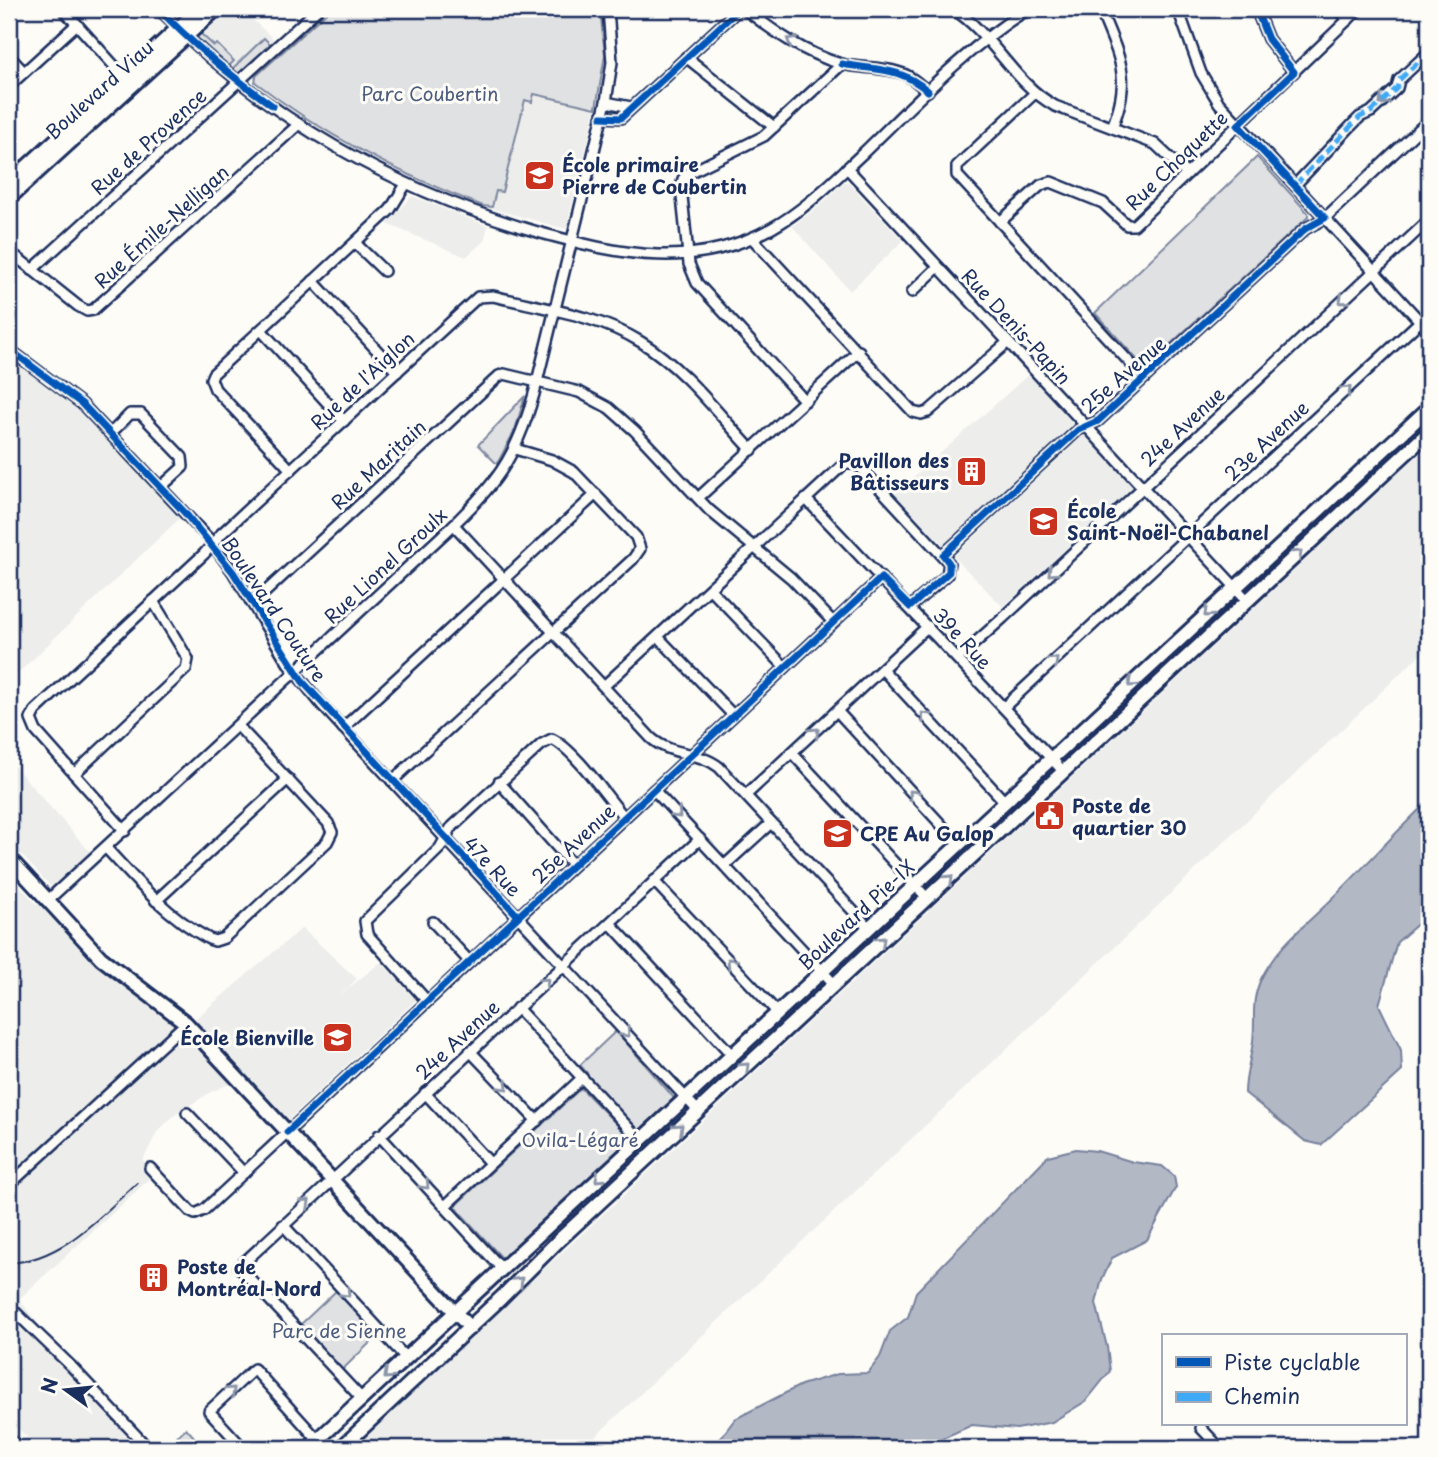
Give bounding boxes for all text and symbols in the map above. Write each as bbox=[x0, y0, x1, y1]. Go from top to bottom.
street label: Boulevard Viau bbox=[39, 33, 159, 145]
one-way arrow bbox=[785, 36, 798, 49]
park label: Parc Coubertin bbox=[361, 79, 499, 107]
street label: Rue de Provence bbox=[84, 81, 212, 201]
one-way arrow bbox=[1378, 92, 1391, 105]
street label: Rue Choquette bbox=[1119, 104, 1233, 216]
place label: École primaire Pierre de Coubertin bbox=[562, 150, 747, 200]
street label: Rue Émile-Nelligan bbox=[87, 158, 235, 294]
school or university icon: École primaire Pierre de Coubertin bbox=[522, 158, 556, 192]
street label: Rue Denis-Papin bbox=[956, 262, 1078, 390]
one-way arrow bbox=[1338, 292, 1351, 304]
street label: Rue de l'Aiglon bbox=[304, 324, 420, 436]
street label: 25e Avenue bbox=[1074, 329, 1172, 419]
street label: 24e Avenue bbox=[1134, 380, 1230, 472]
one-way arrow bbox=[1339, 385, 1352, 398]
street label: 23e Avenue bbox=[1218, 394, 1314, 486]
street label: Rue Maritain bbox=[324, 413, 432, 515]
place label: Pavillon des Bâtisseurs bbox=[838, 446, 949, 496]
building icon: Pavillon des Bâtisseurs bbox=[955, 454, 989, 488]
place label: École Saint-Noël-Chabanel bbox=[1067, 496, 1269, 546]
street label: Rue Lionel Groulx bbox=[317, 501, 453, 629]
school or university icon: École Saint-Noël-Chabanel bbox=[1027, 504, 1061, 538]
street label: Boulevard Couture bbox=[216, 531, 334, 687]
one-way arrow bbox=[1289, 550, 1302, 563]
one-way arrow bbox=[1047, 564, 1060, 577]
street label: 39e Rue bbox=[927, 601, 999, 675]
one-way arrow bbox=[1203, 605, 1216, 618]
one-way arrow bbox=[1046, 657, 1059, 669]
one-way arrow bbox=[1127, 675, 1140, 688]
one-way arrow bbox=[921, 711, 934, 724]
one-way arrow bbox=[807, 728, 820, 741]
one-way arrow bbox=[909, 789, 922, 802]
place label: Poste de quartier 30 bbox=[1072, 791, 1186, 841]
street label: 25e Avenue bbox=[525, 797, 621, 889]
public building icon: Poste de quartier 30 bbox=[1032, 799, 1066, 833]
one-way arrow bbox=[668, 806, 681, 819]
school or university icon: CPE Au Galop bbox=[820, 816, 854, 850]
place label: CPE Au Galop bbox=[860, 819, 994, 847]
street label: 47e Rue bbox=[458, 829, 528, 903]
street label: Boulevard Pie-IX bbox=[791, 852, 921, 976]
one-way arrow bbox=[941, 874, 954, 887]
one-way arrow bbox=[873, 937, 886, 950]
one-way arrow bbox=[726, 958, 739, 971]
one-way arrow bbox=[537, 978, 550, 990]
street label: 24e Avenue bbox=[409, 993, 505, 1085]
school or university icon: École Bienville bbox=[320, 1020, 354, 1054]
place label: École Bienville bbox=[180, 1023, 314, 1051]
one-way arrow bbox=[618, 1025, 630, 1038]
one-way arrow bbox=[737, 1063, 750, 1076]
one-way arrow bbox=[495, 1077, 508, 1090]
one-way arrow bbox=[671, 1124, 684, 1137]
park label: Ovila-Légaré bbox=[521, 1125, 639, 1153]
one-way arrow bbox=[594, 1170, 607, 1183]
one-way arrow bbox=[417, 1177, 430, 1190]
one-way arrow bbox=[298, 1199, 311, 1212]
place label: Poste de Montréal-Nord bbox=[177, 1252, 322, 1302]
building icon: Poste de Montréal-Nord bbox=[137, 1260, 171, 1294]
one-way arrow bbox=[510, 1276, 523, 1289]
one-way arrow bbox=[338, 1285, 351, 1298]
park label: Parc de Sienne bbox=[271, 1316, 407, 1344]
legend bbox=[1162, 1334, 1406, 1426]
text: Piste cyclable bbox=[1224, 1345, 1360, 1377]
north arrow bbox=[32, 1356, 102, 1426]
one-way arrow bbox=[383, 1366, 396, 1379]
text: N bbox=[33, 1374, 64, 1396]
text: Chemin bbox=[1224, 1379, 1300, 1411]
one-way arrow bbox=[223, 1386, 236, 1399]

